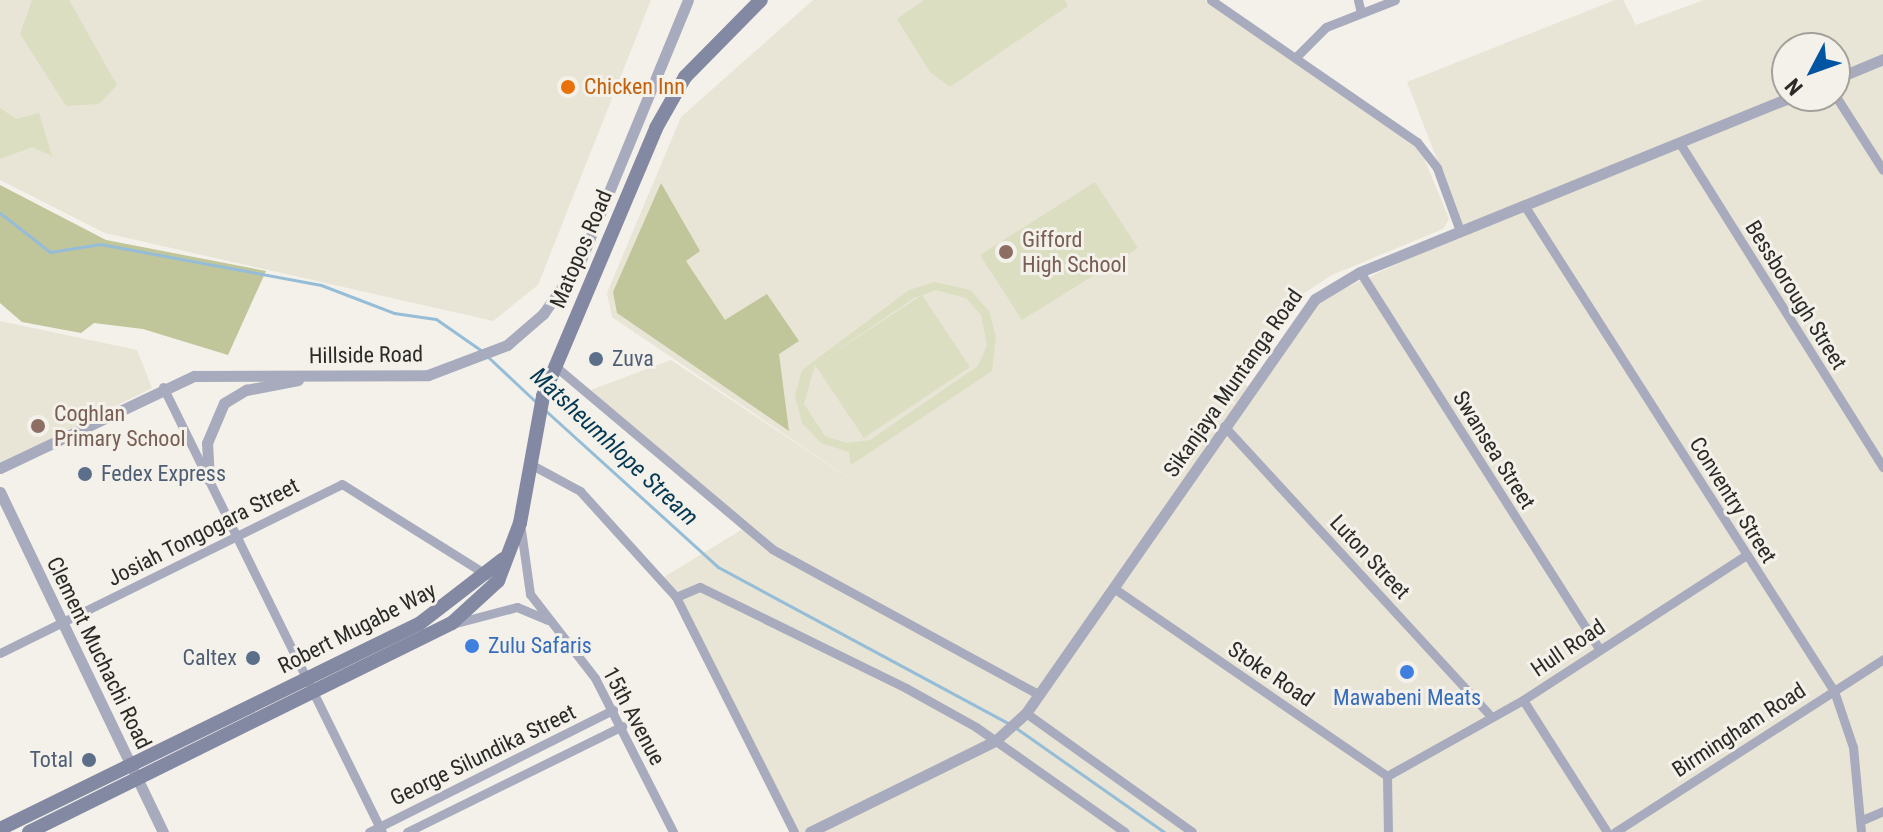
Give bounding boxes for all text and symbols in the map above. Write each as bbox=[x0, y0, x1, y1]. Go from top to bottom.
north arrow bbox=[1771, 32, 1851, 112]
text: N bbox=[1780, 73, 1808, 100]
place label: Chicken Inn bbox=[584, 74, 685, 100]
marker: Chicken Inn bbox=[559, 78, 577, 96]
street label: Matopos Road bbox=[544, 186, 618, 312]
street label: Bessborough Street bbox=[1740, 216, 1852, 374]
place label: Gifford High School bbox=[1022, 226, 1127, 278]
marker: Gifford High School bbox=[997, 243, 1015, 261]
street label: Sikanjaya Muntanga Road bbox=[1158, 284, 1308, 482]
street label: Hillside Road bbox=[309, 341, 423, 369]
place label: Zuva bbox=[612, 346, 654, 372]
marker: Zuva bbox=[587, 350, 605, 368]
water label: Matsheumhlope Stream bbox=[524, 362, 704, 532]
street label: Swansea Street bbox=[1447, 386, 1541, 514]
place label: Coghlan Primary School bbox=[54, 400, 185, 452]
marker: Coghlan Primary School bbox=[29, 417, 47, 435]
street label: Conventry Street bbox=[1684, 432, 1782, 568]
place label: Fedex Express bbox=[101, 461, 226, 487]
marker: Fedex Express bbox=[76, 465, 94, 483]
street label: Josiah Tongogara Street bbox=[103, 472, 303, 592]
street label: Luton Street bbox=[1324, 510, 1416, 604]
street label: Clement Muchachi Road bbox=[41, 553, 157, 753]
street label: Robert Mugabe Way bbox=[274, 577, 440, 679]
street label: Hull Road bbox=[1526, 614, 1610, 682]
place label: Zulu Safaris bbox=[488, 633, 592, 659]
street label: Stoke Road bbox=[1223, 636, 1319, 712]
marker: Zulu Safaris bbox=[463, 637, 481, 655]
place label: Caltex bbox=[182, 645, 237, 671]
marker: Caltex bbox=[244, 649, 262, 667]
street label: 15th Avenue bbox=[597, 662, 671, 770]
marker: Mawabeni Meats bbox=[1398, 663, 1416, 681]
street label: Birmingham Road bbox=[1667, 677, 1811, 783]
place label: Mawabeni Meats bbox=[1333, 685, 1481, 711]
street label: George Silundika Street bbox=[386, 699, 580, 811]
place label: Total bbox=[29, 747, 73, 773]
marker: Total bbox=[80, 751, 98, 769]

